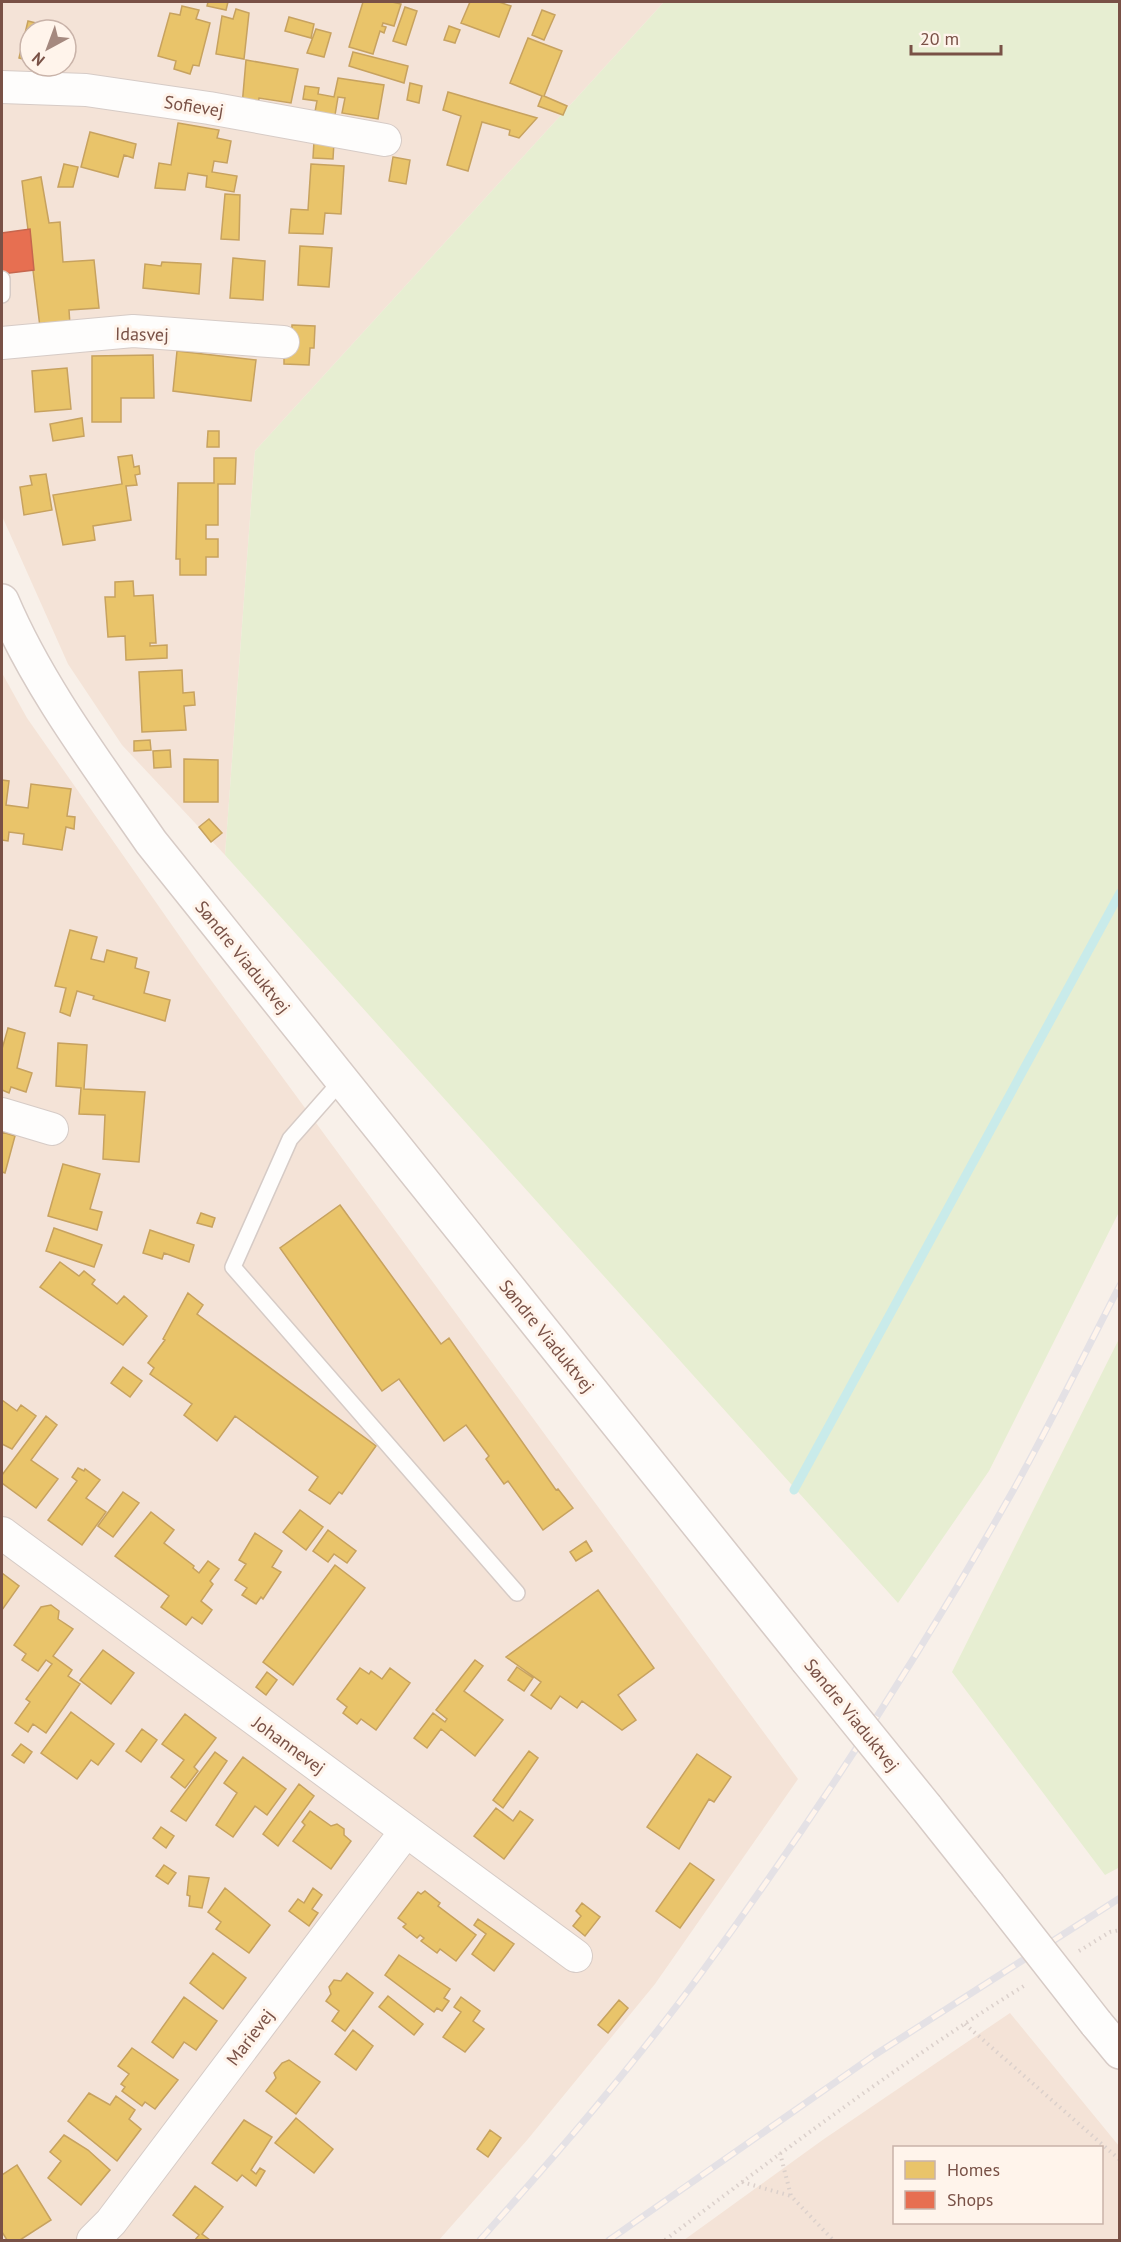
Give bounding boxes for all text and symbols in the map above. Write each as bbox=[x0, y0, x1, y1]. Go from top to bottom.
north arrow bbox=[18, 18, 78, 78]
scale bar bbox=[911, 18, 1001, 56]
text: 20 m bbox=[920, 27, 959, 50]
text: N bbox=[28, 48, 49, 70]
street label: Sofievej bbox=[163, 90, 225, 122]
street label: Idasvej bbox=[115, 322, 169, 346]
street label: Søndre Viaduktvej bbox=[190, 896, 296, 1018]
street label: Søndre Viaduktvej bbox=[494, 1275, 600, 1397]
street label: Søndre Viaduktvej bbox=[799, 1654, 905, 1776]
street label: Johannevej bbox=[247, 1710, 330, 1779]
street label: Marievej bbox=[221, 2004, 279, 2070]
legend bbox=[893, 2146, 1103, 2224]
text: Homes bbox=[947, 2158, 1000, 2181]
text: Shops bbox=[947, 2188, 993, 2211]

